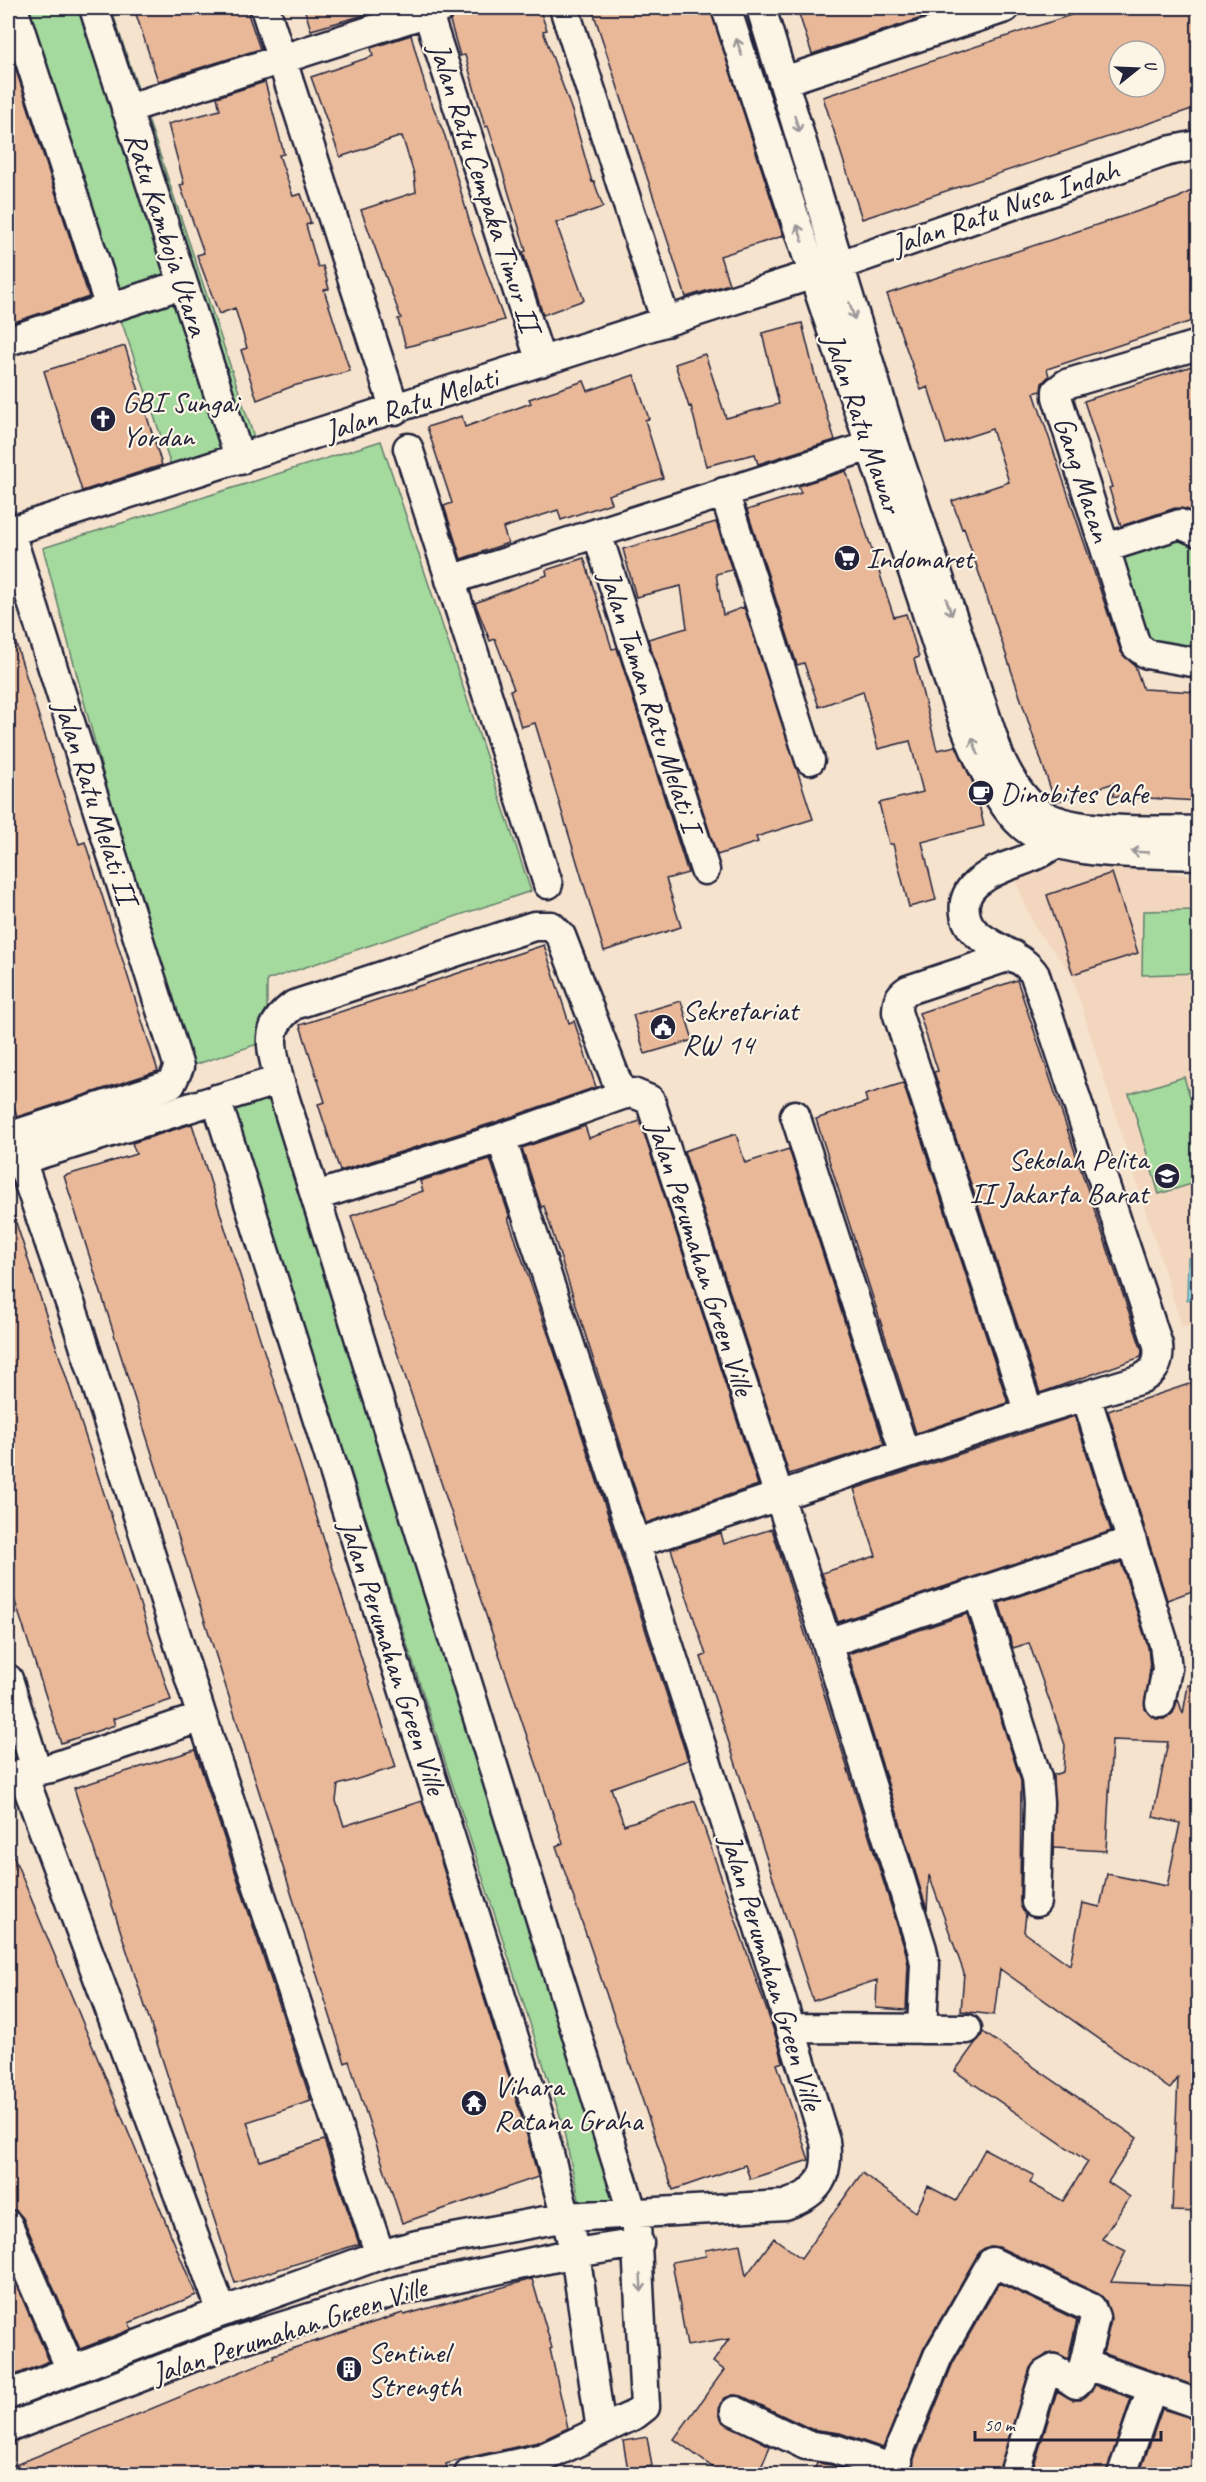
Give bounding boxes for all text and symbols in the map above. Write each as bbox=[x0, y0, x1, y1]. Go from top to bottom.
street label: Jalan Ratu Cempaka Timur II bbox=[420, 36, 551, 342]
one-way arrow bbox=[733, 38, 744, 57]
north arrow bbox=[1107, 39, 1167, 99]
text: U bbox=[1140, 58, 1162, 75]
one-way arrow bbox=[792, 114, 803, 133]
street label: Ratu Kamboja Utara bbox=[116, 128, 218, 342]
street label: Jalan Ratu Nusa Indah bbox=[885, 150, 1125, 264]
one-way arrow bbox=[794, 224, 805, 243]
one-way arrow bbox=[847, 301, 858, 320]
street label: Jalan Ratu Mawar bbox=[814, 326, 912, 520]
street label: Jalan Ratu Melati bbox=[318, 357, 506, 450]
place label: GBI Sungai Yordan bbox=[122, 383, 241, 455]
church icon: GBI Sungai Yordan bbox=[88, 404, 118, 434]
street label: Gang Macan bbox=[1045, 411, 1122, 548]
place label: Indomaret bbox=[866, 539, 976, 577]
supermarket icon: Indomaret bbox=[832, 543, 862, 573]
street label: Jalan Taman Ratu Melati I bbox=[590, 564, 713, 843]
one-way arrow bbox=[944, 597, 955, 616]
street label: Jalan Ratu Melati II bbox=[45, 694, 149, 914]
one-way arrow bbox=[969, 738, 980, 756]
place label: Dinobites Cafe bbox=[1000, 774, 1150, 812]
cafe icon: Dinobites Cafe bbox=[966, 778, 996, 808]
one-way arrow bbox=[1131, 846, 1151, 857]
place label: Sekretariat RW 14 bbox=[682, 991, 801, 1063]
public building icon: Sekretariat RW 14 bbox=[648, 1012, 678, 1042]
street label: Jalan Perumahan Green Ville bbox=[638, 1114, 764, 1402]
place label: Sekolah Pelita II Jakarta Barat bbox=[969, 1140, 1151, 1212]
school or university icon: Sekolah Pelita II Jakarta Barat bbox=[1152, 1161, 1182, 1191]
street label: Jalan Perumahan Green Ville bbox=[330, 1513, 456, 1801]
street label: Jalan Perumahan Green Ville bbox=[711, 1828, 833, 2117]
place label: Vihara Ratana Graha bbox=[494, 2067, 644, 2139]
temple icon: Vihara Ratana Graha bbox=[459, 2088, 489, 2118]
street label: Jalan Perumahan Green Ville bbox=[145, 2267, 433, 2393]
one-way arrow bbox=[635, 2272, 646, 2292]
place label: Sentinel Strength bbox=[368, 2333, 462, 2405]
building icon: Sentinel Strength bbox=[334, 2354, 364, 2384]
scale bar bbox=[975, 2404, 1161, 2442]
text: 50 m bbox=[984, 2414, 1017, 2436]

